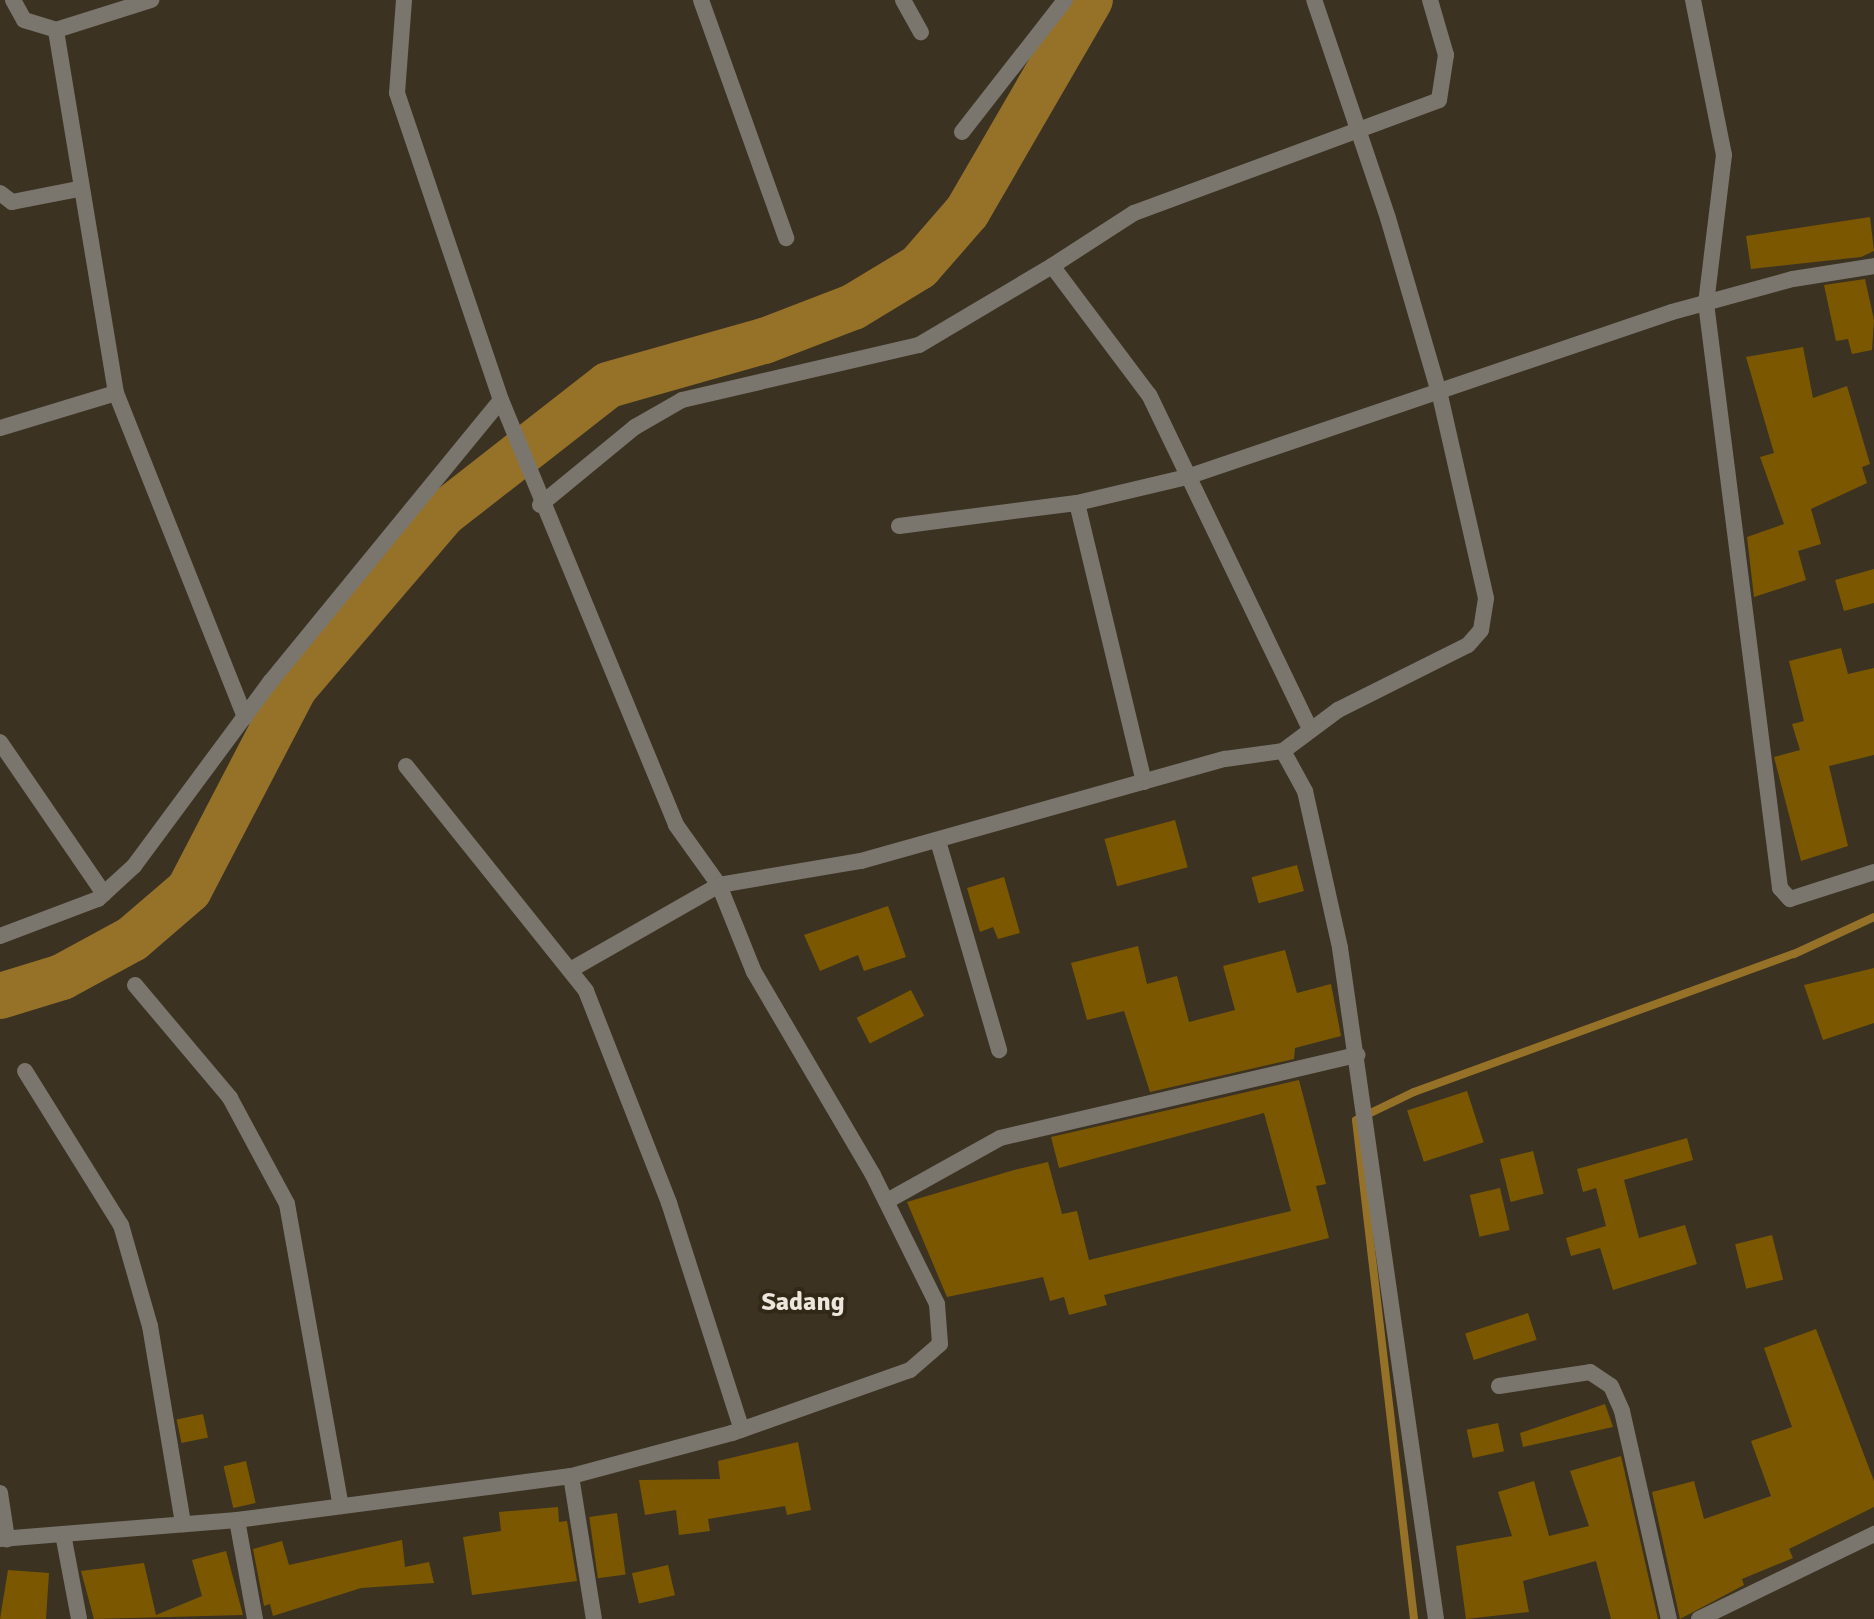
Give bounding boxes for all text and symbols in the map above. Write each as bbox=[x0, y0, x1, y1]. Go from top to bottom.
district label: Sadang bbox=[761, 1287, 845, 1319]

